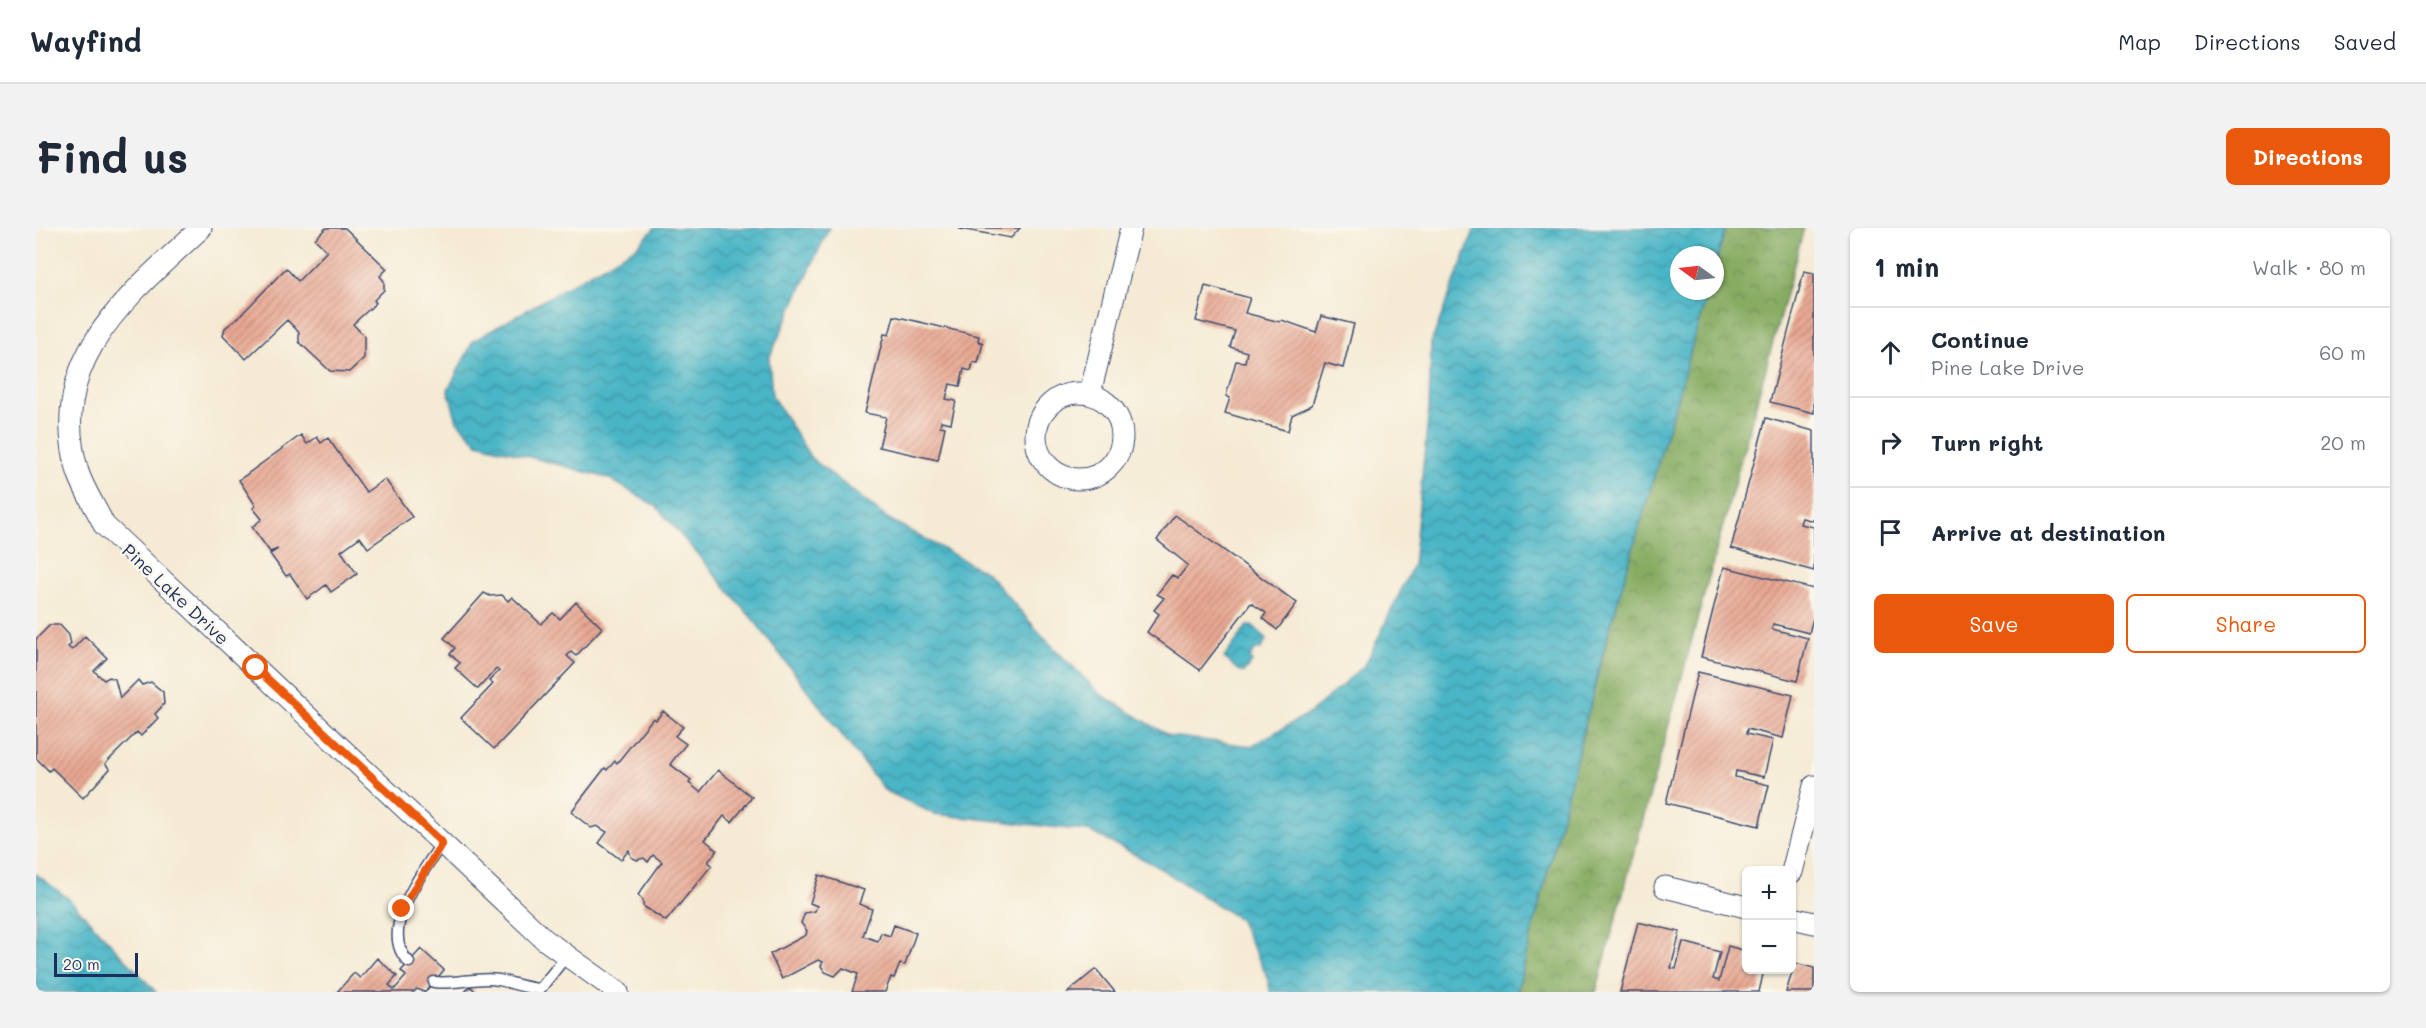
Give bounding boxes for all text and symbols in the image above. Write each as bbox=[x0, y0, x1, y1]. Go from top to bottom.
text: Wayfind bbox=[30, 23, 141, 59]
text: Map bbox=[2118, 28, 2161, 55]
text: Directions bbox=[2194, 28, 2301, 55]
text: Saved bbox=[2334, 28, 2396, 55]
button: Directions bbox=[2226, 128, 2390, 185]
text: Find us bbox=[36, 129, 188, 184]
north arrow bbox=[1670, 246, 1724, 300]
text: 1 min bbox=[1874, 250, 1939, 284]
text: Walk · 80 m bbox=[2252, 254, 2366, 280]
text: Continue bbox=[1931, 325, 2029, 354]
icon: ahead bbox=[1874, 336, 1907, 369]
text: 60 m bbox=[2319, 339, 2366, 365]
text: Pine Lake Drive bbox=[1931, 354, 2084, 380]
icon: right bbox=[1874, 426, 1907, 459]
text: Turn right bbox=[1931, 428, 2043, 457]
text: 20 m bbox=[2320, 429, 2366, 455]
icon: arrive bbox=[1874, 516, 1907, 549]
text: Arrive at destination bbox=[1931, 518, 2166, 547]
street label: Pine Lake Drive bbox=[117, 538, 235, 650]
button: Save bbox=[1874, 594, 2114, 653]
button: Share bbox=[2126, 594, 2366, 653]
route start bbox=[242, 654, 268, 680]
map controls bbox=[1742, 866, 1796, 974]
button: + bbox=[1742, 866, 1796, 920]
route end bbox=[388, 895, 414, 921]
button: − bbox=[1742, 920, 1796, 974]
scale bar bbox=[54, 950, 138, 978]
text: 20 m bbox=[63, 953, 100, 974]

